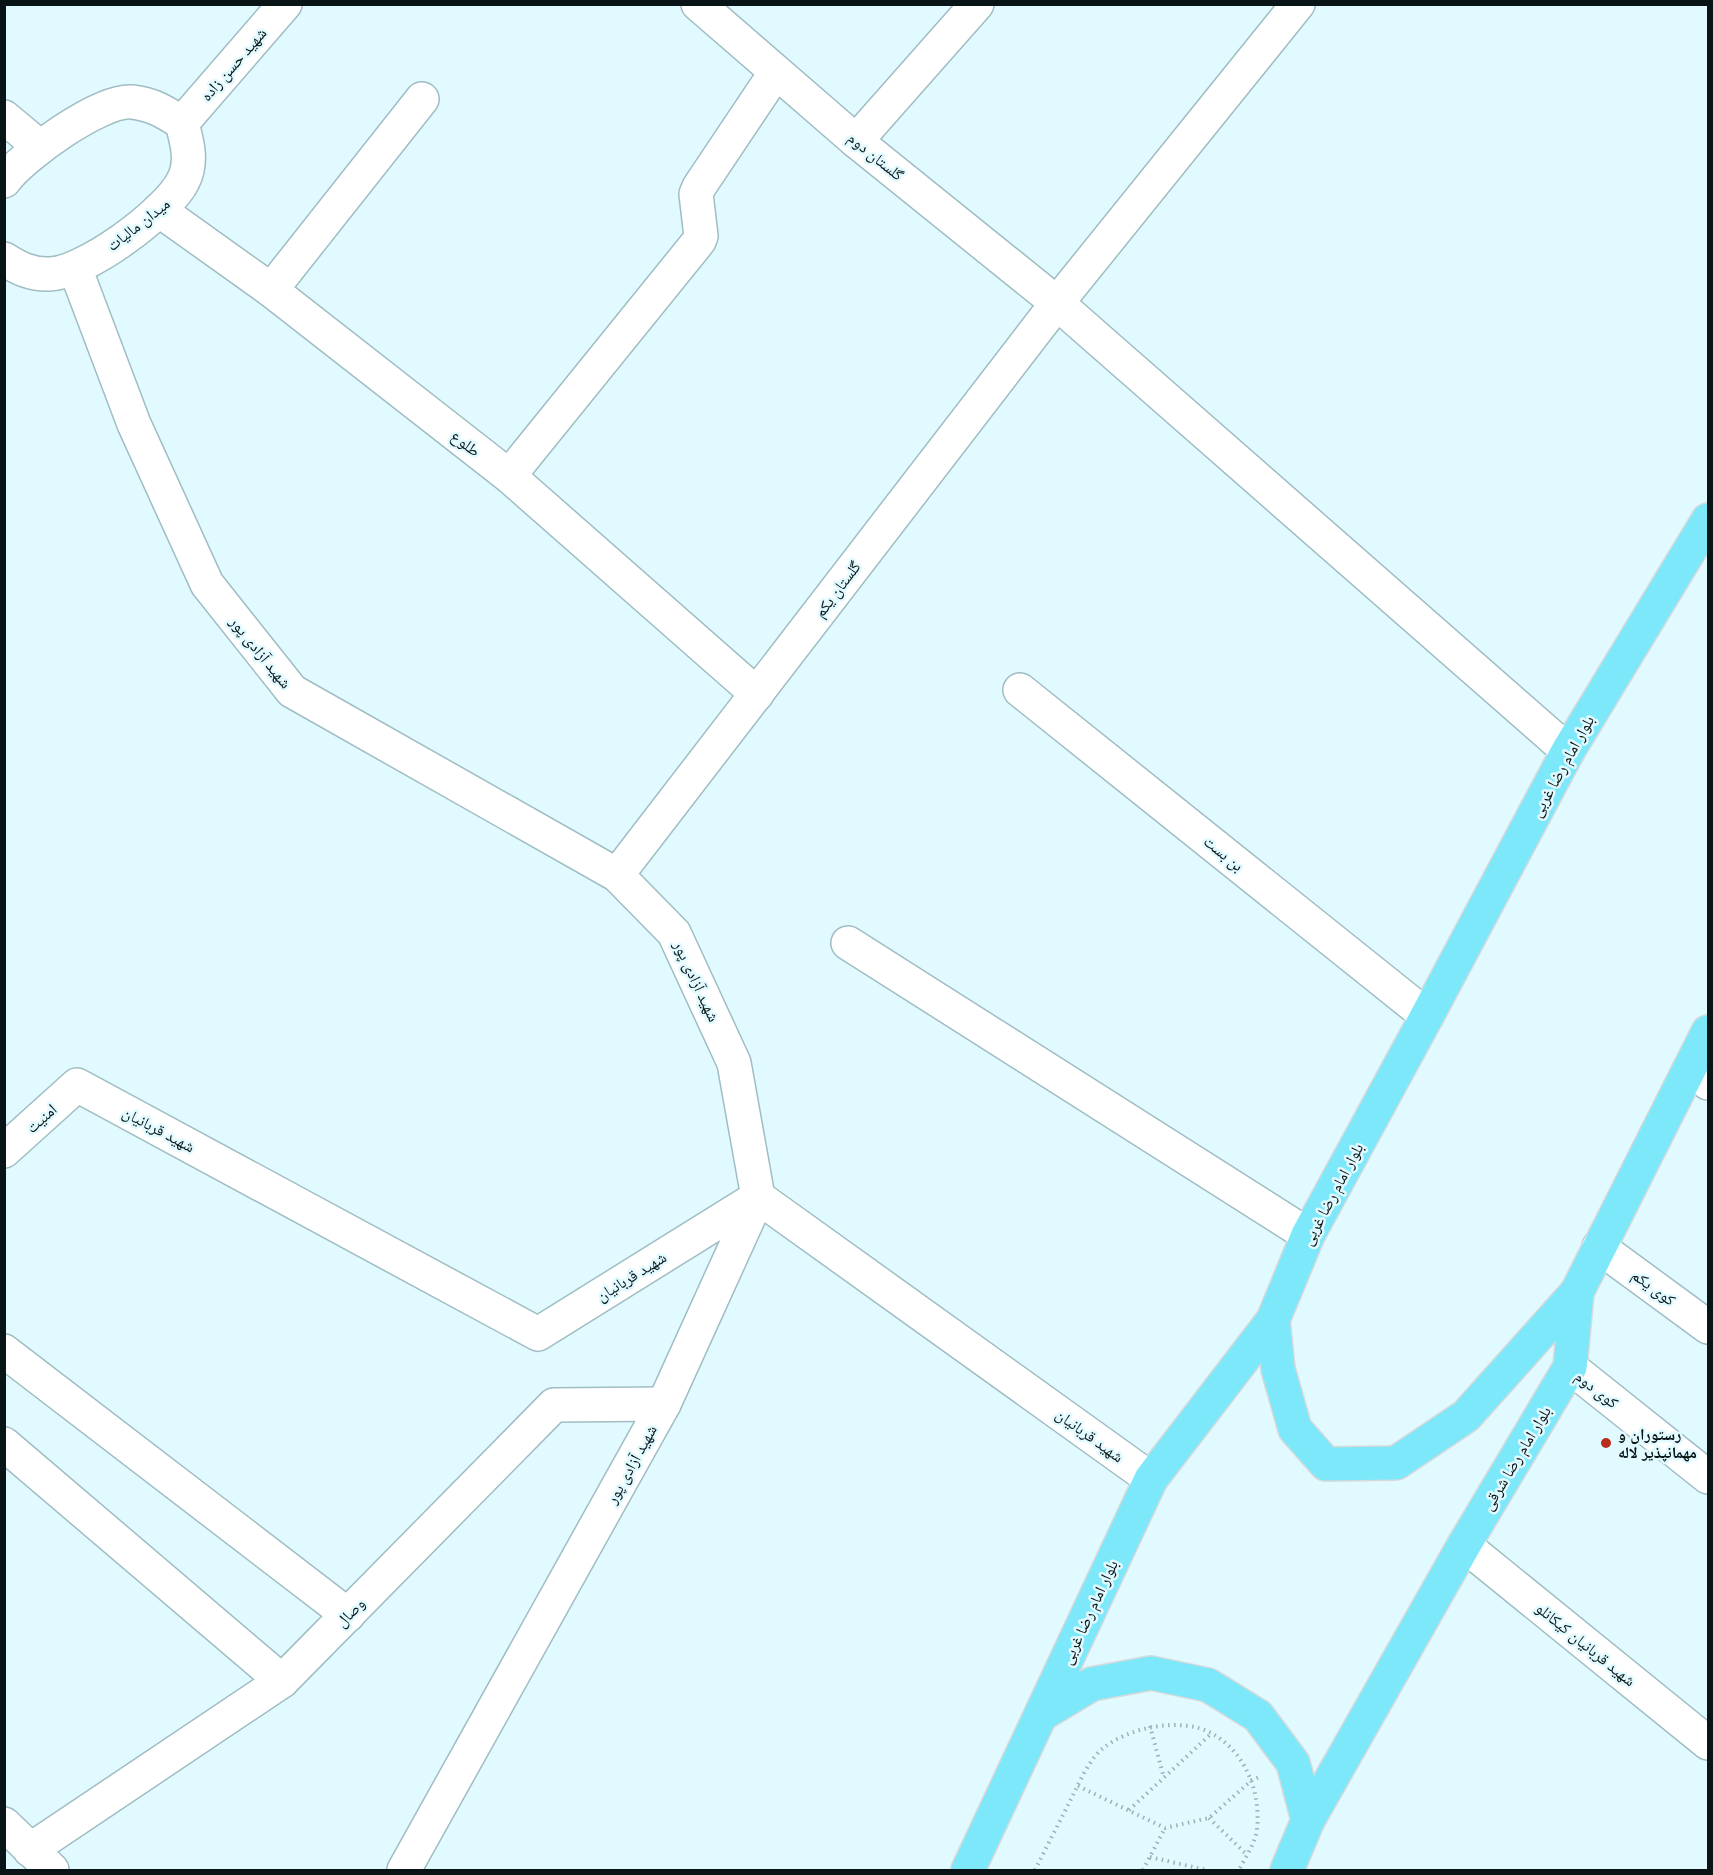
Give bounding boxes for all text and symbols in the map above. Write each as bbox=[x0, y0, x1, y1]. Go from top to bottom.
street label: شهید حسن زاده bbox=[195, 22, 271, 106]
street label: گلستان دوم bbox=[843, 127, 909, 186]
street label: میدان مالیات bbox=[102, 192, 174, 256]
street label: طلوع bbox=[447, 425, 485, 461]
street label: گلستان یکم bbox=[808, 556, 866, 622]
street label: شهید آزادی پور bbox=[224, 610, 297, 693]
street label: بلوار امام رضا غربی bbox=[1525, 711, 1599, 821]
street label: بن بست bbox=[1199, 830, 1249, 876]
street label: شهید آزادی پور bbox=[668, 936, 725, 1025]
street label: امنیت bbox=[21, 1098, 61, 1138]
street label: شهید قربانیان bbox=[119, 1101, 199, 1157]
street label: بلوار امام رضا غربی bbox=[1296, 1139, 1368, 1249]
street label: شهید قربانیان bbox=[592, 1246, 670, 1306]
street label: کوی یکم bbox=[1628, 1264, 1681, 1311]
street label: کوی دوم bbox=[1571, 1365, 1624, 1413]
street label: بلوار امام رضا شرقی bbox=[1476, 1402, 1556, 1514]
street label: شهید قربانیان bbox=[1052, 1403, 1128, 1467]
street label: شهید آزادی پور bbox=[600, 1421, 662, 1508]
place label: رستوران و مهمانپذیر لاله bbox=[1618, 1423, 1697, 1463]
marker: رستوران و مهمانپذیر لاله bbox=[1599, 1436, 1613, 1450]
street label: بلوار امام رضا غربی bbox=[1055, 1556, 1123, 1668]
street label: وصال bbox=[330, 1592, 370, 1632]
street label: شهید قربانیان کیکانلو bbox=[1531, 1597, 1641, 1691]

